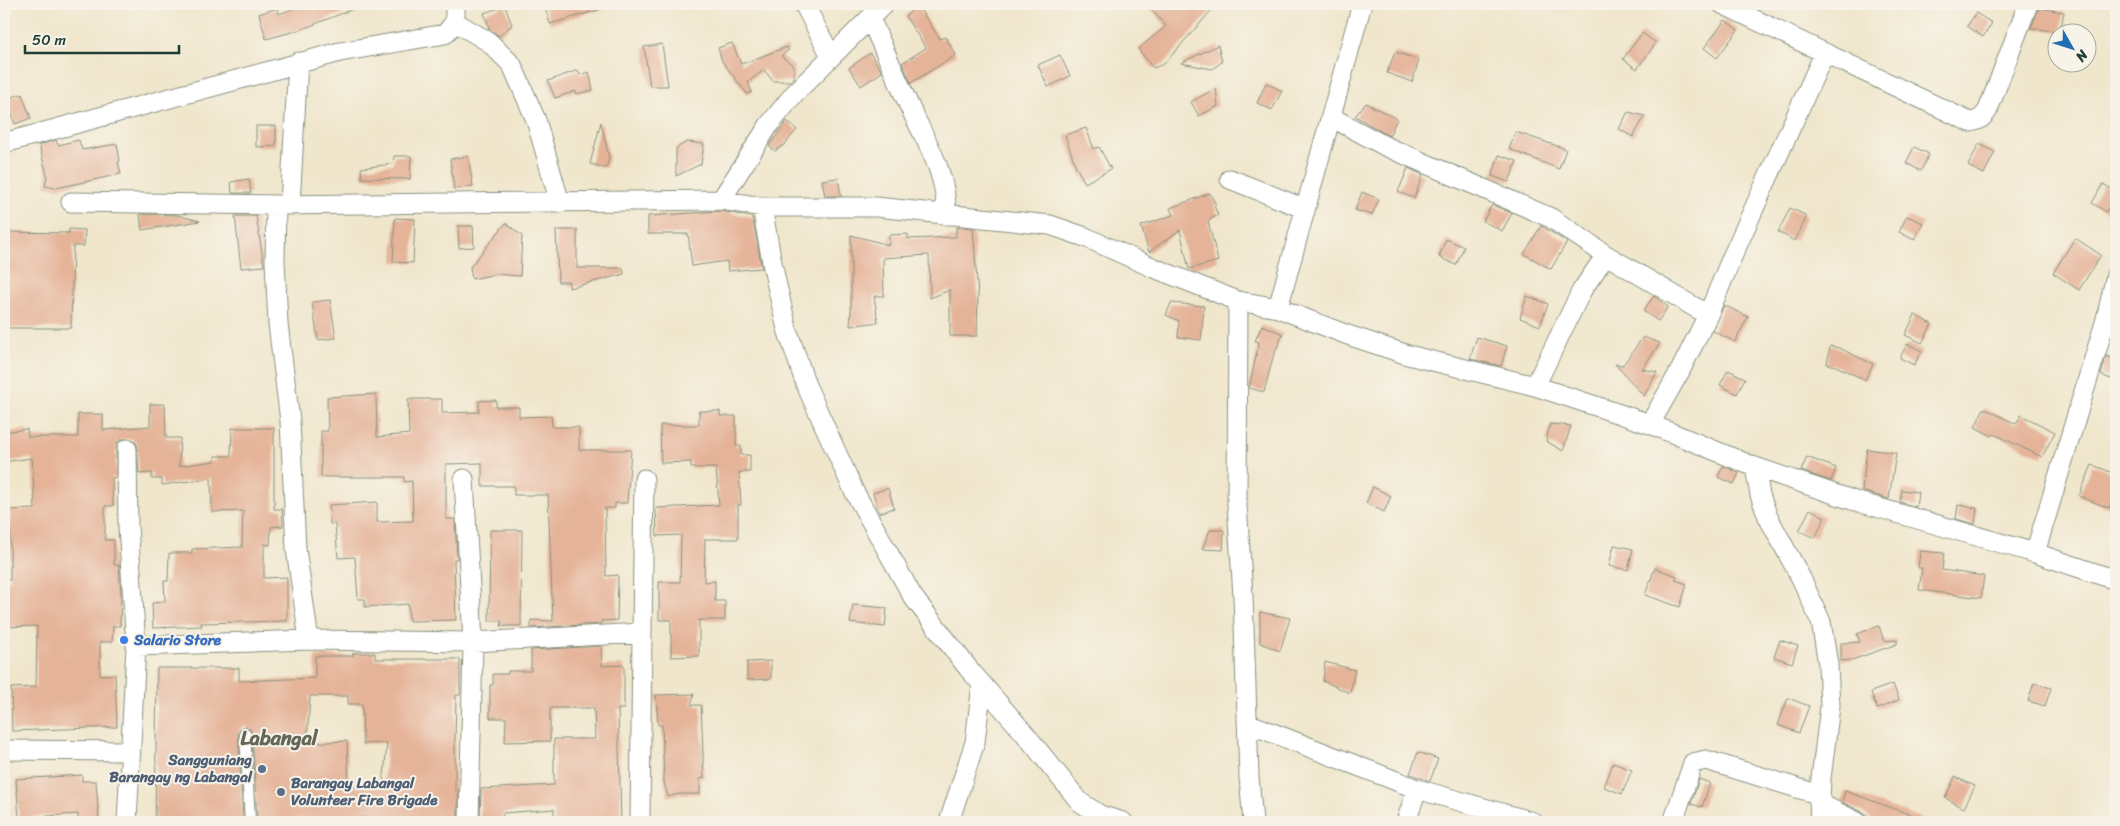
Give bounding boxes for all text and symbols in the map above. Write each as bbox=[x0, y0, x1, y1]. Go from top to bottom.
scale bar bbox=[25, 22, 179, 54]
north arrow bbox=[2048, 22, 2098, 72]
text: 50 m bbox=[32, 27, 67, 53]
text: N bbox=[2069, 43, 2095, 68]
place label: Salario Store bbox=[133, 627, 222, 653]
marker: Salario Store bbox=[118, 634, 130, 646]
district label: Labangal bbox=[241, 721, 319, 756]
place label: Sangguniang Barangay ng Labangal bbox=[109, 747, 253, 790]
marker: Sangguniang Barangay ng Labangal bbox=[256, 763, 268, 775]
place label: Barangay Labangal Volunteer Fire Brigade bbox=[291, 770, 438, 813]
marker: Barangay Labangal Volunteer Fire Brigade bbox=[275, 786, 287, 798]

